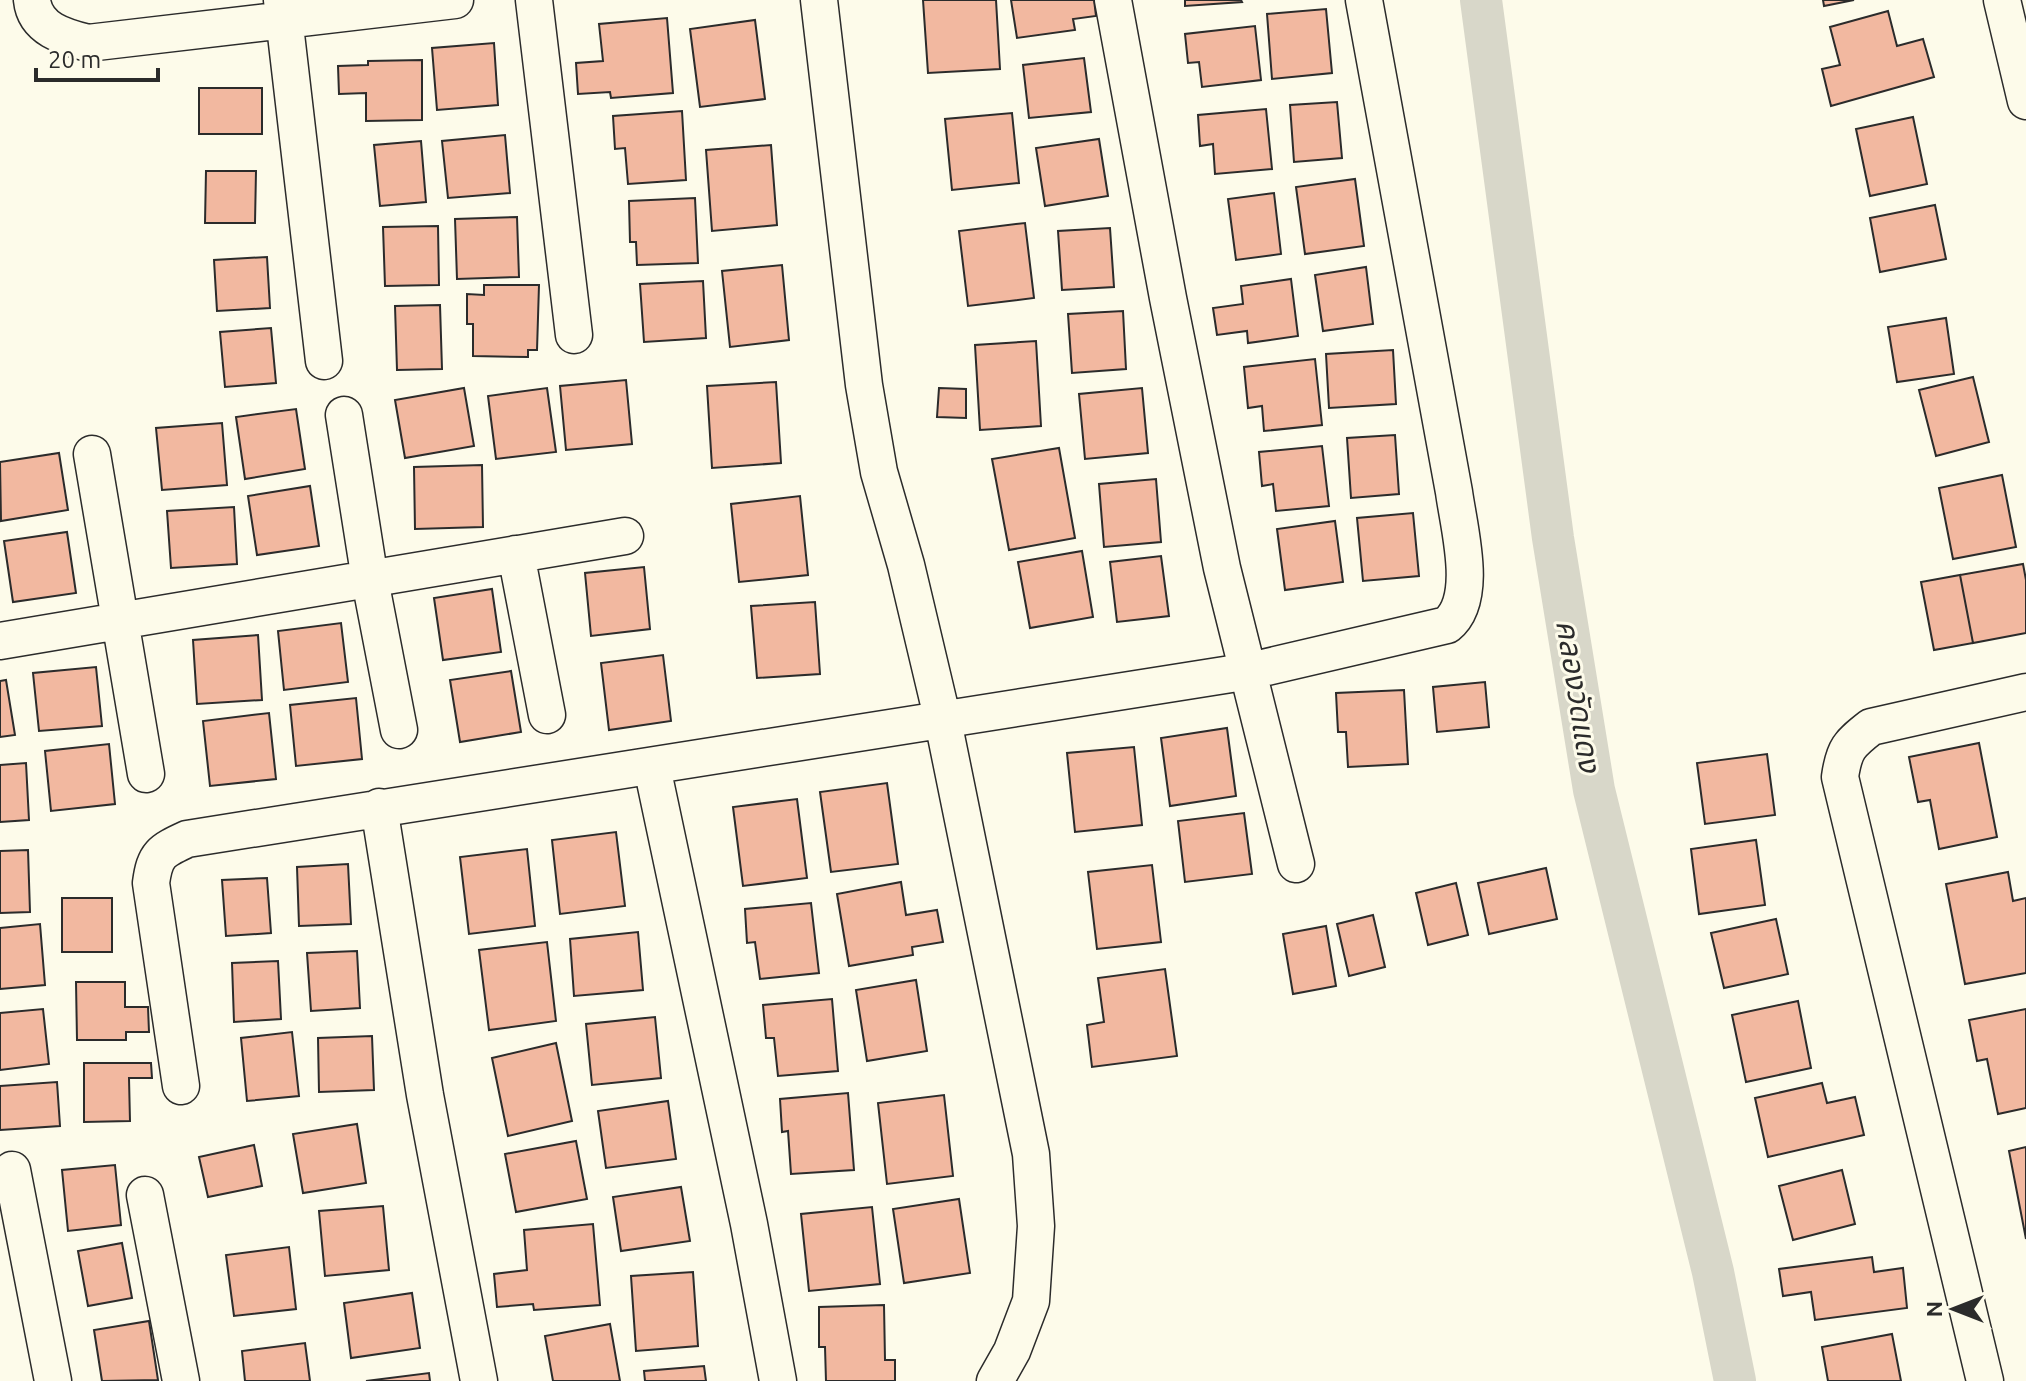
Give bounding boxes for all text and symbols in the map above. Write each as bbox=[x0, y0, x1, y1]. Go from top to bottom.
scale bar bbox=[36, 32, 158, 82]
text: 20 m bbox=[48, 46, 101, 73]
water label: คลองวัดแดง bbox=[1550, 617, 1608, 776]
north arrow bbox=[1914, 1269, 1994, 1349]
text: N bbox=[1921, 1301, 1946, 1317]

